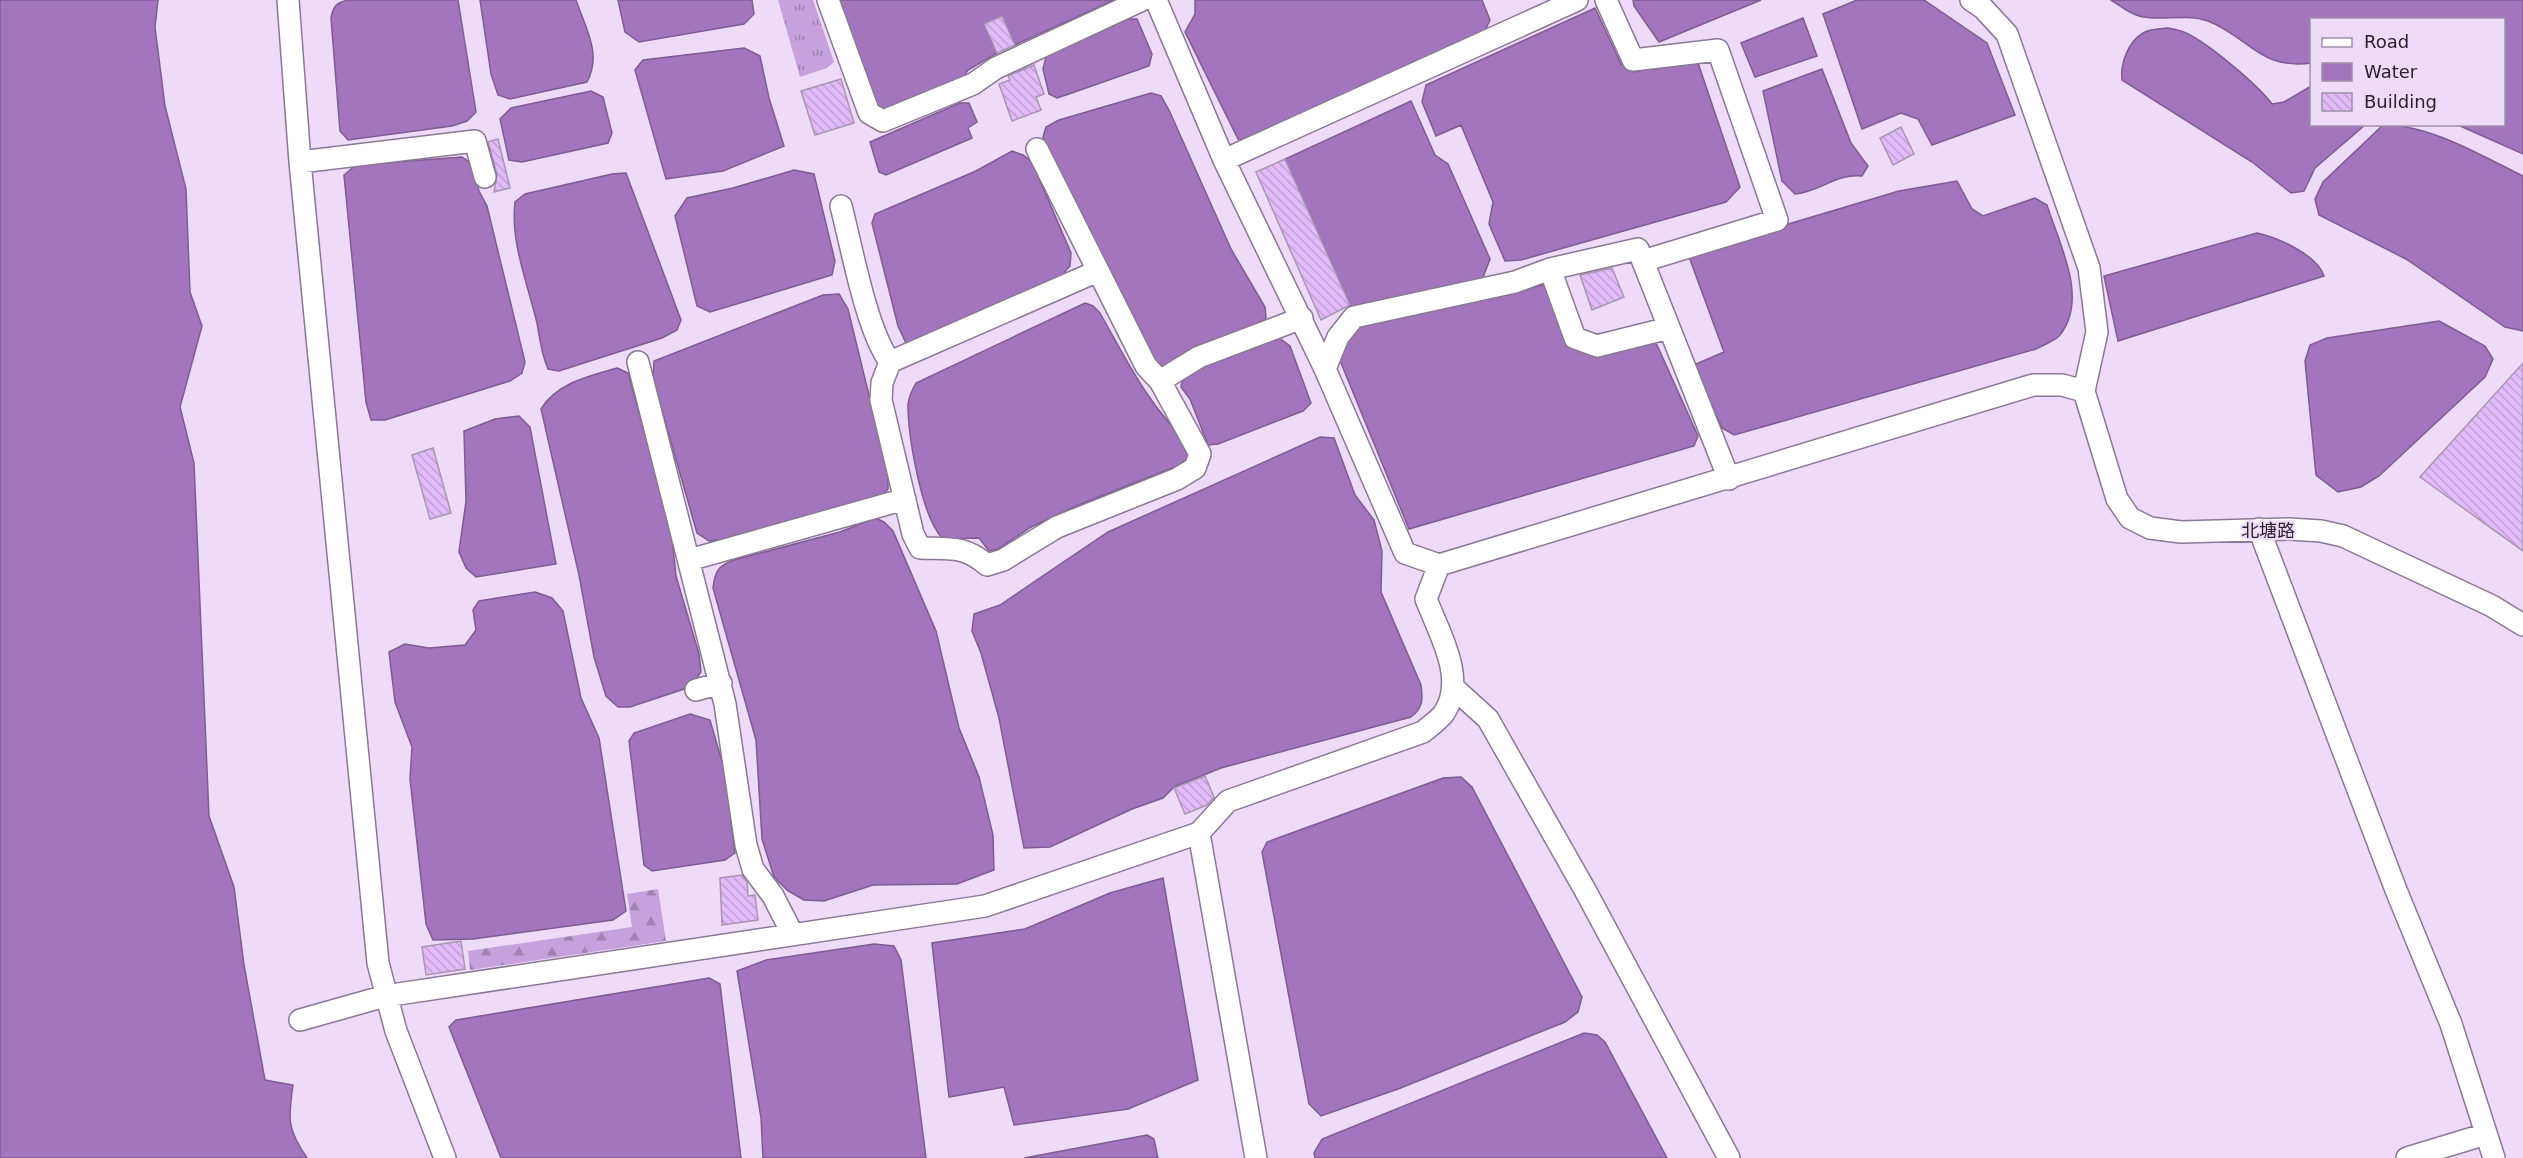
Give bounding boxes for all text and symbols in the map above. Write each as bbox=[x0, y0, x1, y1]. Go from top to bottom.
legend bbox=[2310, 18, 2505, 126]
text: Road bbox=[2364, 31, 2409, 52]
text: Water bbox=[2364, 61, 2418, 82]
text: Building bbox=[2364, 91, 2437, 112]
street label: 北塘路 bbox=[2241, 520, 2295, 541]

